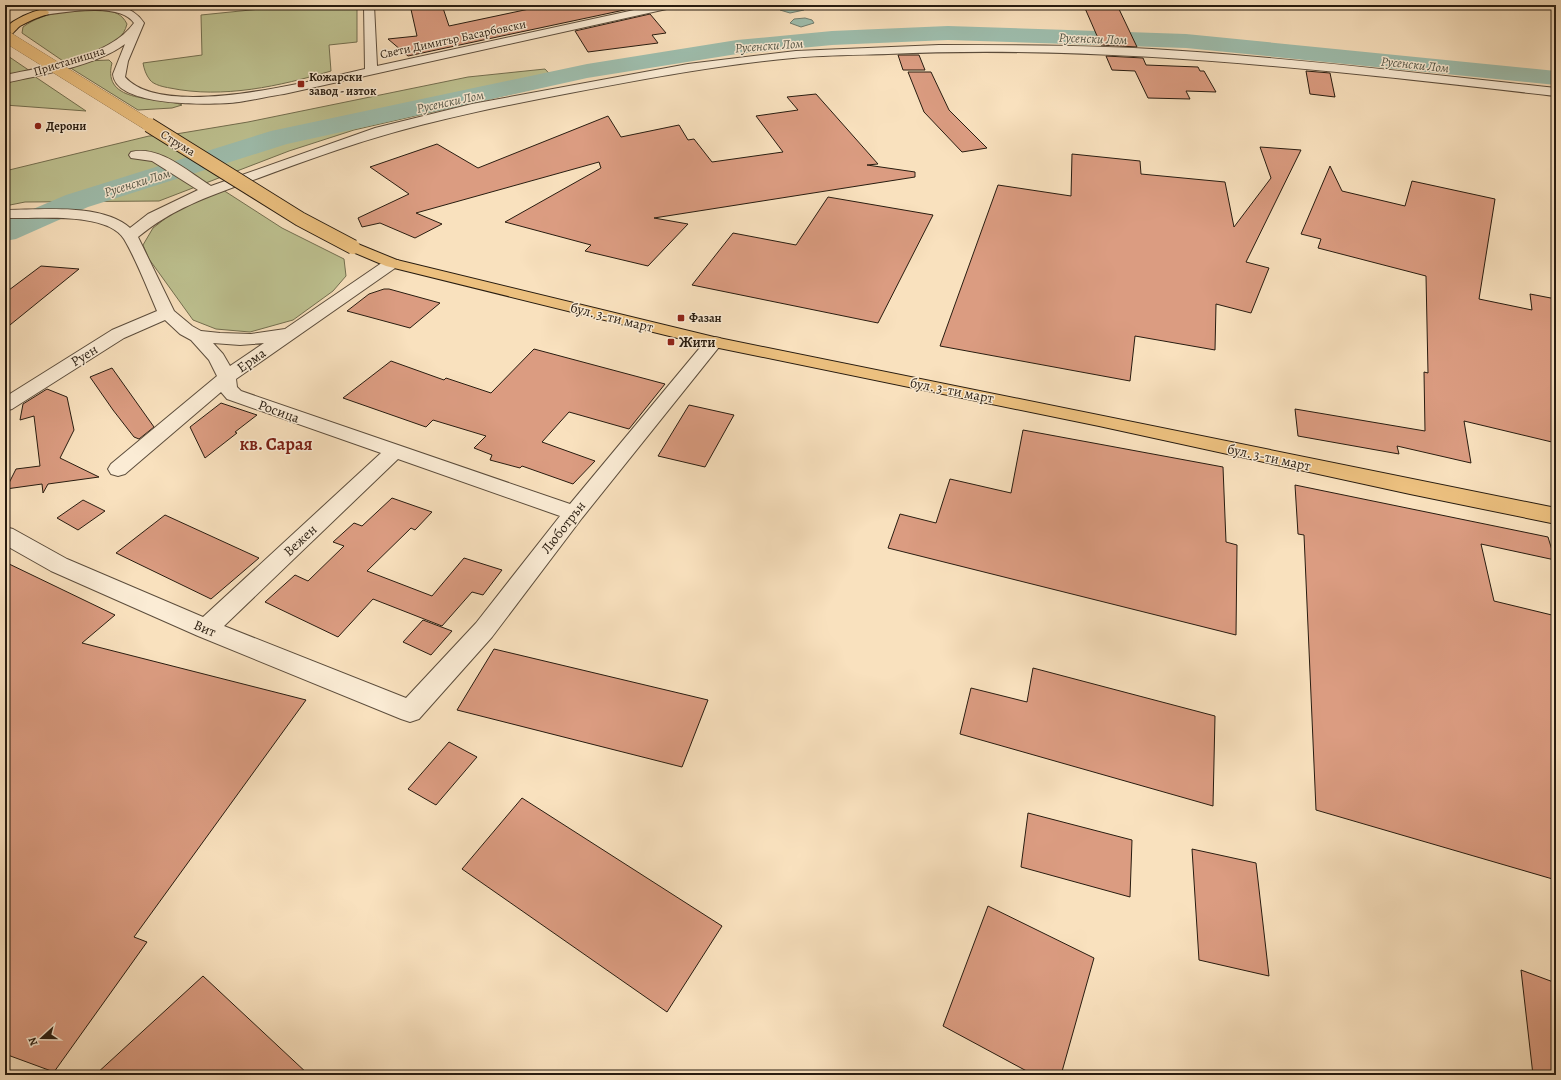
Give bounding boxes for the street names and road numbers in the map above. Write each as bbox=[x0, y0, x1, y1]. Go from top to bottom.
street label: Свети Димитър Басарбовски bbox=[378, 16, 528, 62]
street label: Пристанищна bbox=[31, 42, 107, 80]
street label: Струма bbox=[158, 126, 199, 160]
street label: бул. 3-ти март bbox=[568, 298, 655, 337]
street label: Руен bbox=[67, 340, 101, 371]
street label: Ерма bbox=[233, 343, 270, 377]
street label: бул. 3-ти март bbox=[908, 373, 995, 408]
street label: Росица bbox=[256, 395, 303, 428]
street label: бул. 3-ти март bbox=[1225, 439, 1312, 476]
street label: Люботрън bbox=[537, 497, 590, 558]
street label: Вежен bbox=[280, 520, 321, 561]
street label: Вит bbox=[191, 615, 219, 642]

